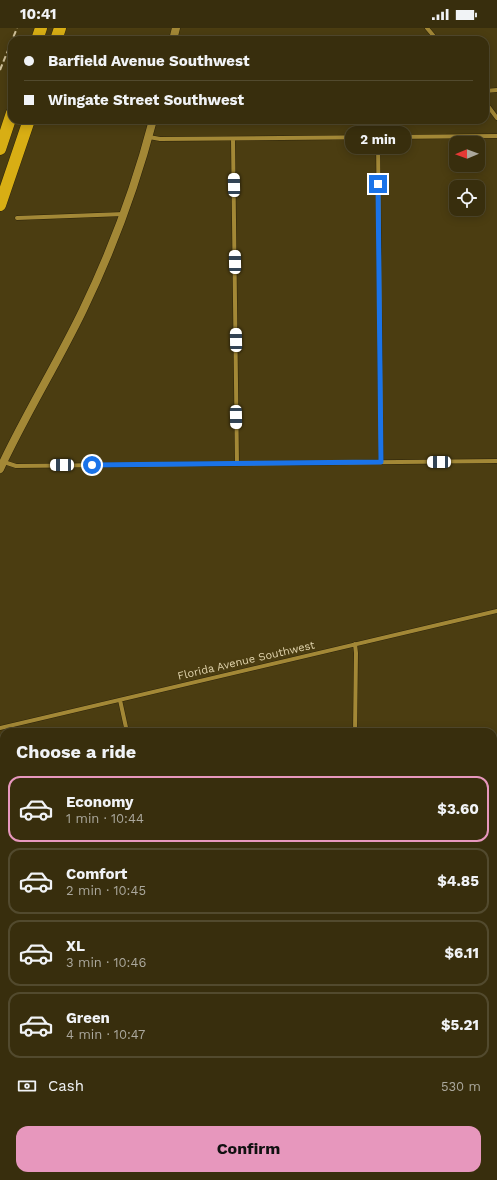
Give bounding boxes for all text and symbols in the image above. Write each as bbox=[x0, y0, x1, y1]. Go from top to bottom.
text: 10:41 bbox=[20, 5, 56, 23]
text: Barfield Avenue Southwest bbox=[48, 52, 250, 70]
text: Wingate Street Southwest bbox=[48, 91, 244, 109]
callout: 2 min bbox=[345, 126, 411, 154]
text: 2 min bbox=[360, 132, 396, 147]
north arrow bbox=[449, 136, 485, 172]
map controls bbox=[449, 136, 485, 216]
car bbox=[228, 173, 240, 197]
route end bbox=[369, 175, 387, 193]
button: locate bbox=[449, 180, 485, 216]
car bbox=[229, 250, 241, 274]
car bbox=[230, 328, 242, 352]
car bbox=[230, 405, 242, 429]
route start bbox=[83, 456, 101, 474]
car bbox=[427, 456, 451, 468]
car bbox=[50, 459, 74, 471]
street label: Florida Avenue Southwest bbox=[176, 638, 316, 683]
text: Choose a ride bbox=[16, 741, 136, 762]
icon: car bbox=[18, 791, 54, 827]
text: Economy bbox=[66, 793, 133, 811]
text: $3.60 bbox=[437, 800, 479, 818]
text: 1 min · 10:44 bbox=[66, 811, 144, 826]
icon: car bbox=[18, 863, 54, 899]
text: Comfort bbox=[66, 865, 127, 883]
text: $4.85 bbox=[437, 872, 479, 890]
text: 2 min · 10:45 bbox=[66, 883, 146, 898]
icon: car bbox=[18, 935, 54, 971]
text: XL bbox=[66, 937, 85, 955]
text: $6.11 bbox=[444, 944, 479, 962]
text: 3 min · 10:46 bbox=[66, 955, 146, 970]
icon: car bbox=[18, 1007, 54, 1043]
text: Green bbox=[66, 1009, 110, 1027]
text: $5.21 bbox=[441, 1016, 479, 1034]
text: 4 min · 10:47 bbox=[66, 1027, 145, 1042]
icon: cash bbox=[16, 1075, 38, 1097]
text: Cash bbox=[48, 1077, 84, 1095]
text: 530 m bbox=[441, 1079, 481, 1094]
button: Confirm bbox=[16, 1126, 481, 1172]

